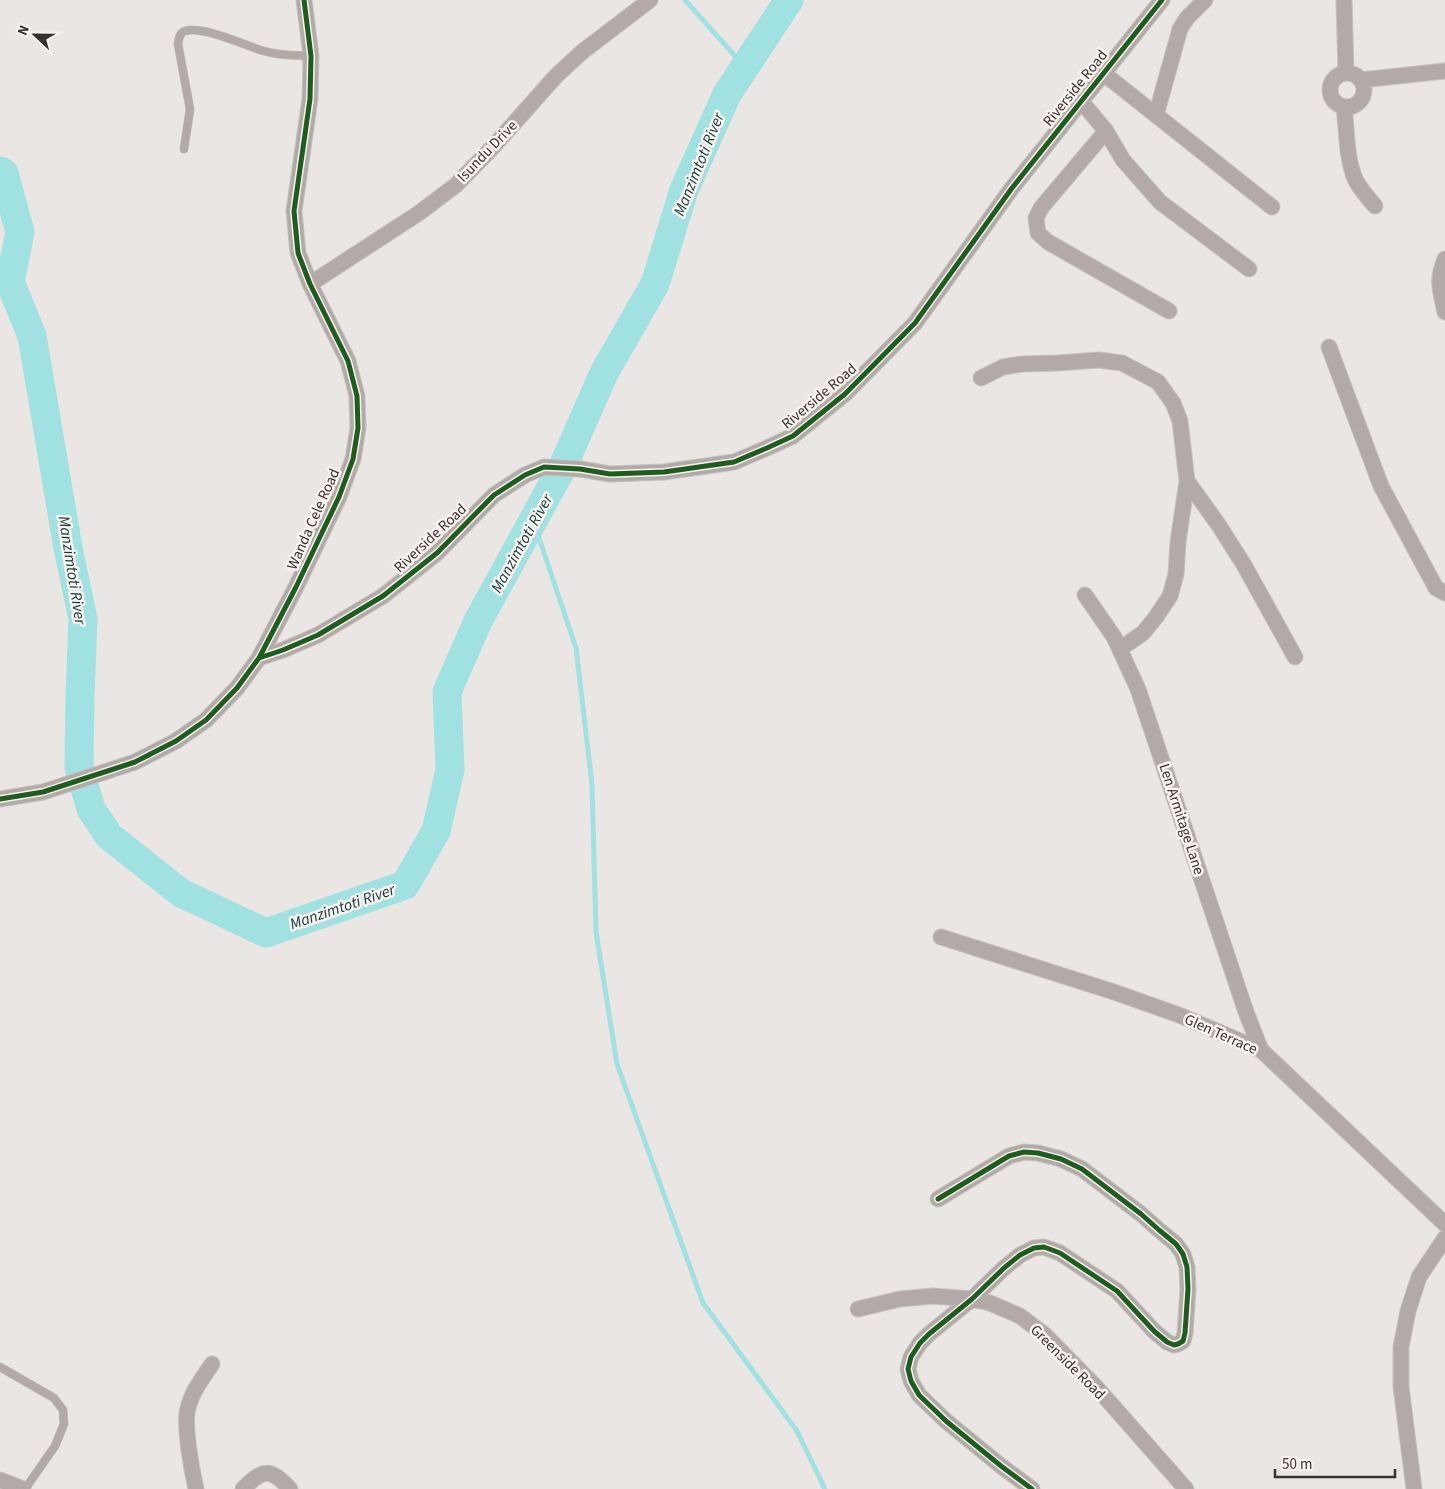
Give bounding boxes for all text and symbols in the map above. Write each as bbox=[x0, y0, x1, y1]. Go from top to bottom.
north arrow bbox=[10, 10, 60, 60]
text: N bbox=[13, 22, 35, 39]
street label: Riverside Road bbox=[1038, 46, 1113, 131]
water label: Manzimtoti River bbox=[668, 108, 730, 219]
street label: Isundu Drive bbox=[453, 116, 522, 187]
street label: Riverside Road bbox=[777, 359, 862, 434]
street label: Wanda Cele Road bbox=[282, 465, 345, 573]
water label: Manzimtoti River bbox=[486, 489, 559, 597]
street label: Riverside Road bbox=[389, 499, 471, 578]
water label: Manzimtoti River bbox=[53, 514, 92, 628]
street label: Len Armitage Lane bbox=[1154, 761, 1209, 877]
water label: Manzimtoti River bbox=[287, 878, 399, 935]
street label: Glen Terrace bbox=[1181, 1009, 1261, 1060]
street label: Greenside Road bbox=[1025, 1320, 1110, 1405]
scale bar bbox=[1275, 1446, 1395, 1478]
text: 50 m bbox=[1282, 1454, 1312, 1475]

